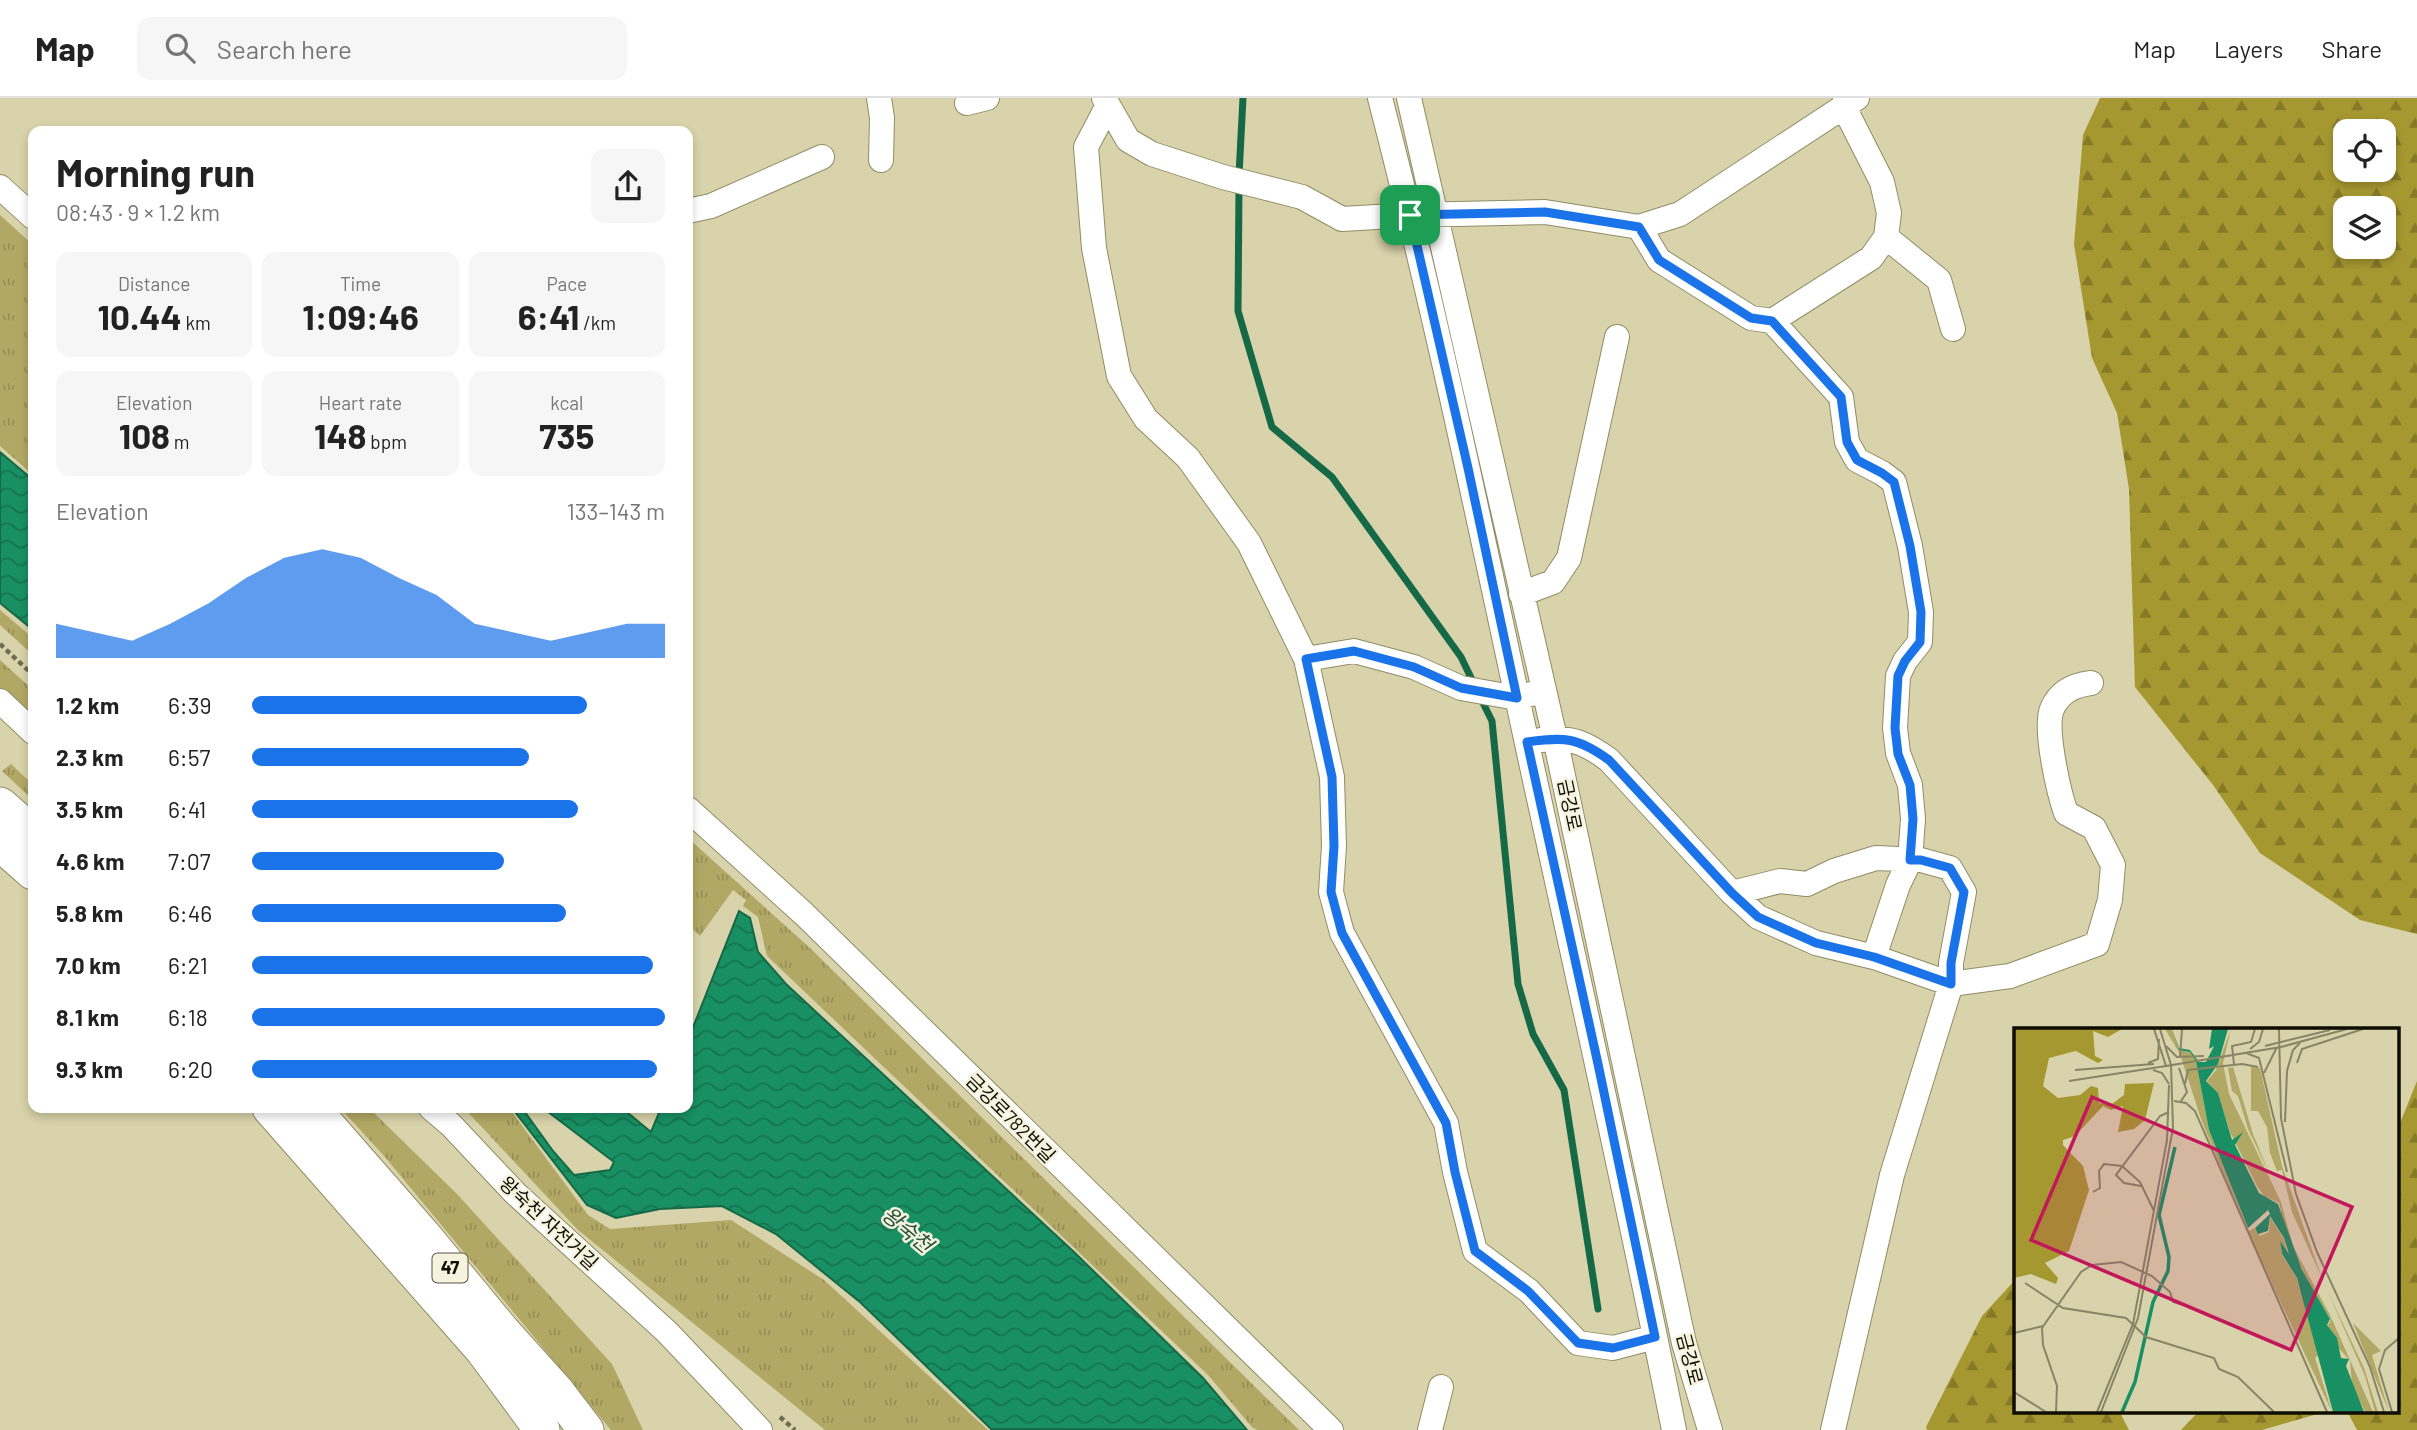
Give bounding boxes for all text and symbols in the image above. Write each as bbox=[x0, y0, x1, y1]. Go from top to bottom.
search box bbox=[137, 17, 627, 80]
text: Map bbox=[35, 28, 95, 68]
icon: search bbox=[161, 29, 199, 67]
text: Search here bbox=[217, 33, 352, 64]
text: Map bbox=[2133, 34, 2176, 63]
text: Layers bbox=[2214, 34, 2283, 63]
text: Share bbox=[2321, 34, 2382, 63]
map controls bbox=[2333, 119, 2396, 259]
button: locate bbox=[2333, 119, 2396, 182]
text: Morning run bbox=[56, 149, 255, 195]
button: share bbox=[591, 149, 665, 223]
pin bbox=[1380, 185, 1440, 245]
icon: arrive bbox=[1391, 196, 1429, 234]
button: layers bbox=[2333, 196, 2396, 259]
text: 08:43 · 9 × 1.2 km bbox=[56, 198, 220, 226]
text: Distance bbox=[118, 272, 190, 295]
text: Time bbox=[340, 272, 381, 295]
text: Pace bbox=[546, 272, 587, 295]
text: 10.44 bbox=[98, 295, 182, 337]
text: 1:09:46 bbox=[302, 295, 419, 337]
text: 6:41 bbox=[518, 295, 579, 337]
text: km bbox=[182, 311, 211, 334]
text: /km bbox=[579, 311, 616, 334]
text: Elevation bbox=[116, 391, 192, 414]
text: Heart rate bbox=[319, 391, 402, 414]
text: kcal bbox=[550, 391, 583, 414]
text: 108 bbox=[119, 414, 170, 456]
text: 148 bbox=[314, 414, 367, 456]
text: 735 bbox=[539, 414, 594, 456]
text: m bbox=[170, 430, 190, 453]
text: bpm bbox=[367, 430, 407, 453]
text: Elevation bbox=[56, 497, 149, 525]
text: 133–143 m bbox=[567, 497, 665, 525]
text: 1.2 km bbox=[56, 691, 119, 719]
text: 6:39 bbox=[168, 691, 211, 719]
text: 2.3 km bbox=[56, 743, 124, 771]
text: 6:57 bbox=[168, 743, 210, 771]
street label: 금강로 bbox=[1554, 777, 1587, 833]
text: 3.5 km bbox=[56, 795, 123, 823]
text: 6:41 bbox=[168, 795, 206, 823]
text: 4.6 km bbox=[56, 847, 125, 875]
text: 7:07 bbox=[168, 847, 211, 875]
text: 5.8 km bbox=[56, 899, 123, 927]
text: 6:46 bbox=[168, 899, 212, 927]
text: 7.0 km bbox=[56, 951, 121, 979]
text: 6:21 bbox=[168, 951, 208, 979]
text: 8.1 km bbox=[56, 1003, 119, 1031]
text: 6:18 bbox=[168, 1003, 208, 1031]
inset map bbox=[2014, 1028, 2400, 1412]
text: 9.3 km bbox=[56, 1055, 123, 1083]
text: 6:20 bbox=[168, 1055, 213, 1083]
street label: 금강로782번길 bbox=[962, 1068, 1061, 1167]
street label: 왕숙천 자전거길 bbox=[495, 1171, 603, 1274]
water label: 왕숙천 bbox=[878, 1201, 940, 1259]
road number: 47 bbox=[433, 1254, 468, 1282]
street label: 금강로 bbox=[1673, 1331, 1708, 1387]

